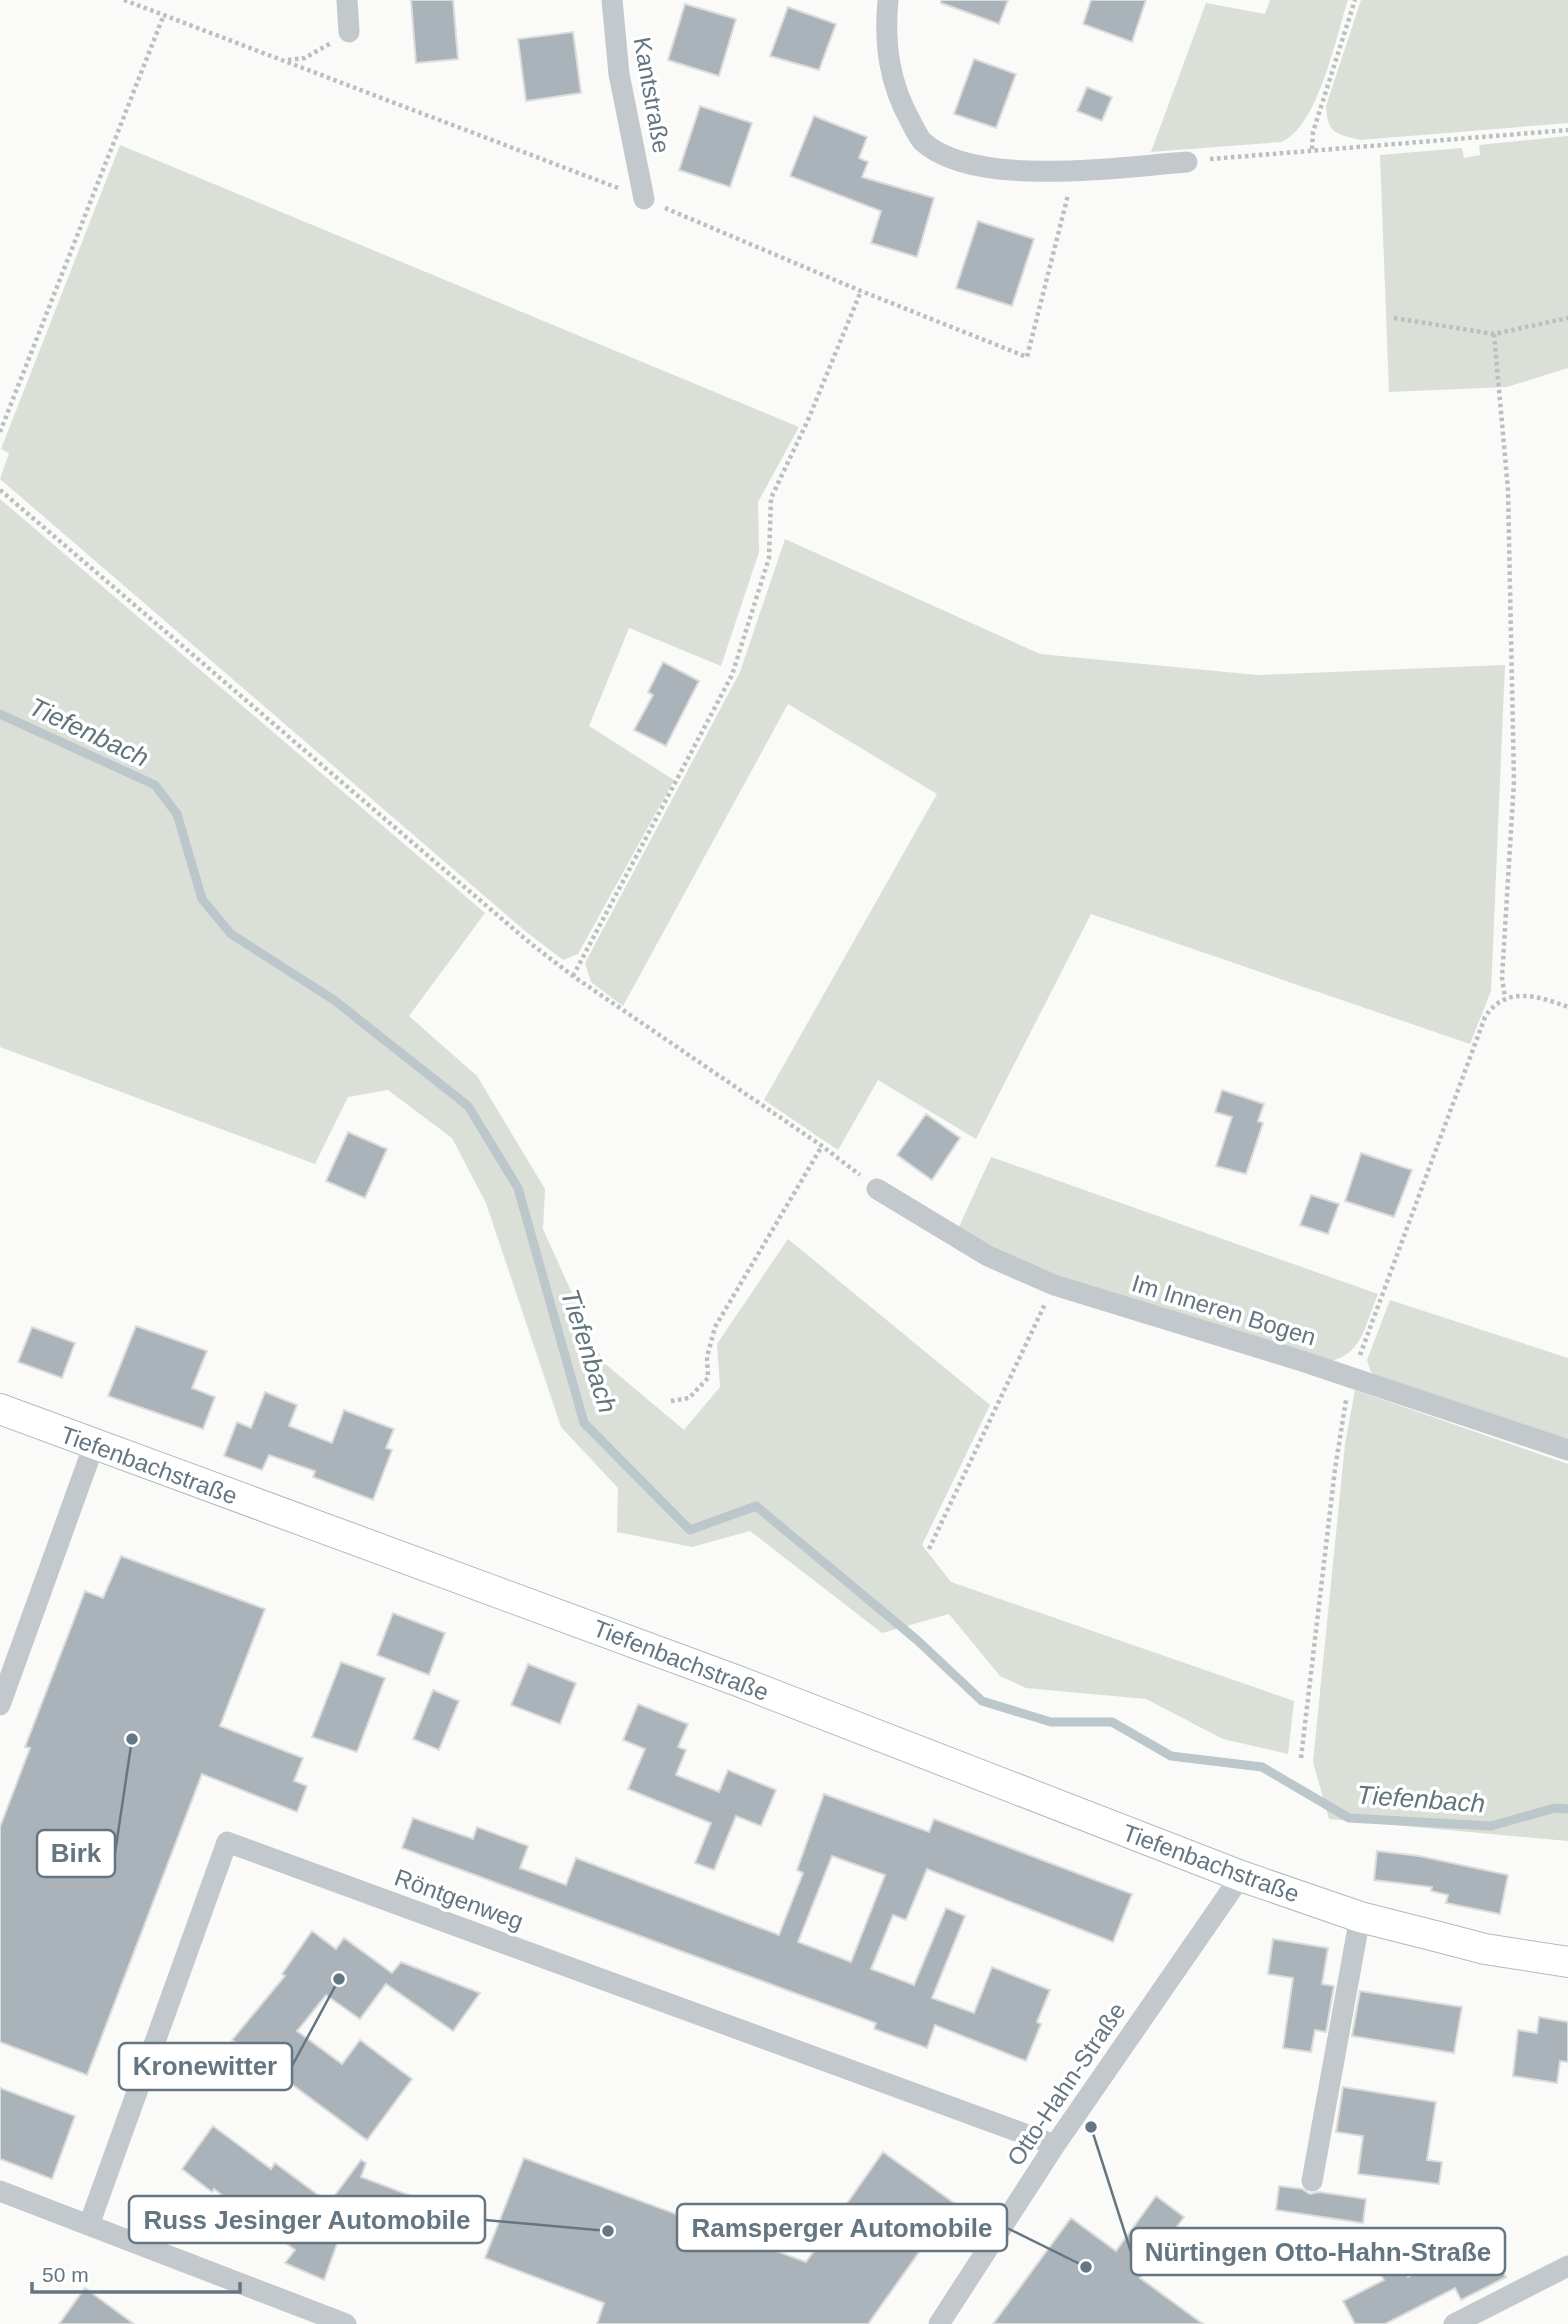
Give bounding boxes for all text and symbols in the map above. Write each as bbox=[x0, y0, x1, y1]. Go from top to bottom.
street label: Kantstraße bbox=[629, 35, 675, 155]
water label: Tiefenbach bbox=[24, 691, 154, 773]
street label: Im Inneren Bogen bbox=[1129, 1269, 1319, 1351]
water label: Tiefenbach bbox=[555, 1285, 623, 1417]
street label: Tiefenbachstraße bbox=[57, 1421, 241, 1509]
street label: Tiefenbachstraße bbox=[589, 1614, 773, 1706]
water label: Tiefenbach bbox=[1356, 1780, 1486, 1818]
street label: Tiefenbachstraße bbox=[1119, 1819, 1303, 1907]
callout: Birk bbox=[37, 1830, 115, 1877]
text: Birk bbox=[51, 1838, 102, 1868]
street label: Röntgenweg bbox=[391, 1863, 527, 1935]
street label: Otto-Hahn-Straße bbox=[1001, 1997, 1131, 2171]
callout: Kronewitter bbox=[119, 2043, 292, 2090]
text: Kronewitter bbox=[133, 2051, 277, 2081]
callout: Russ Jesinger Automobile bbox=[129, 2196, 485, 2243]
callout: Ramsperger Automobile bbox=[677, 2204, 1007, 2251]
text: Russ Jesinger Automobile bbox=[144, 2205, 471, 2235]
text: Ramsperger Automobile bbox=[692, 2213, 992, 2243]
callout: Nürtingen Otto-Hahn-Straße bbox=[1131, 2228, 1505, 2275]
text: Nürtingen Otto-Hahn-Straße bbox=[1145, 2237, 1491, 2267]
scale bar bbox=[32, 2250, 240, 2294]
text: 50 m bbox=[42, 2263, 89, 2286]

